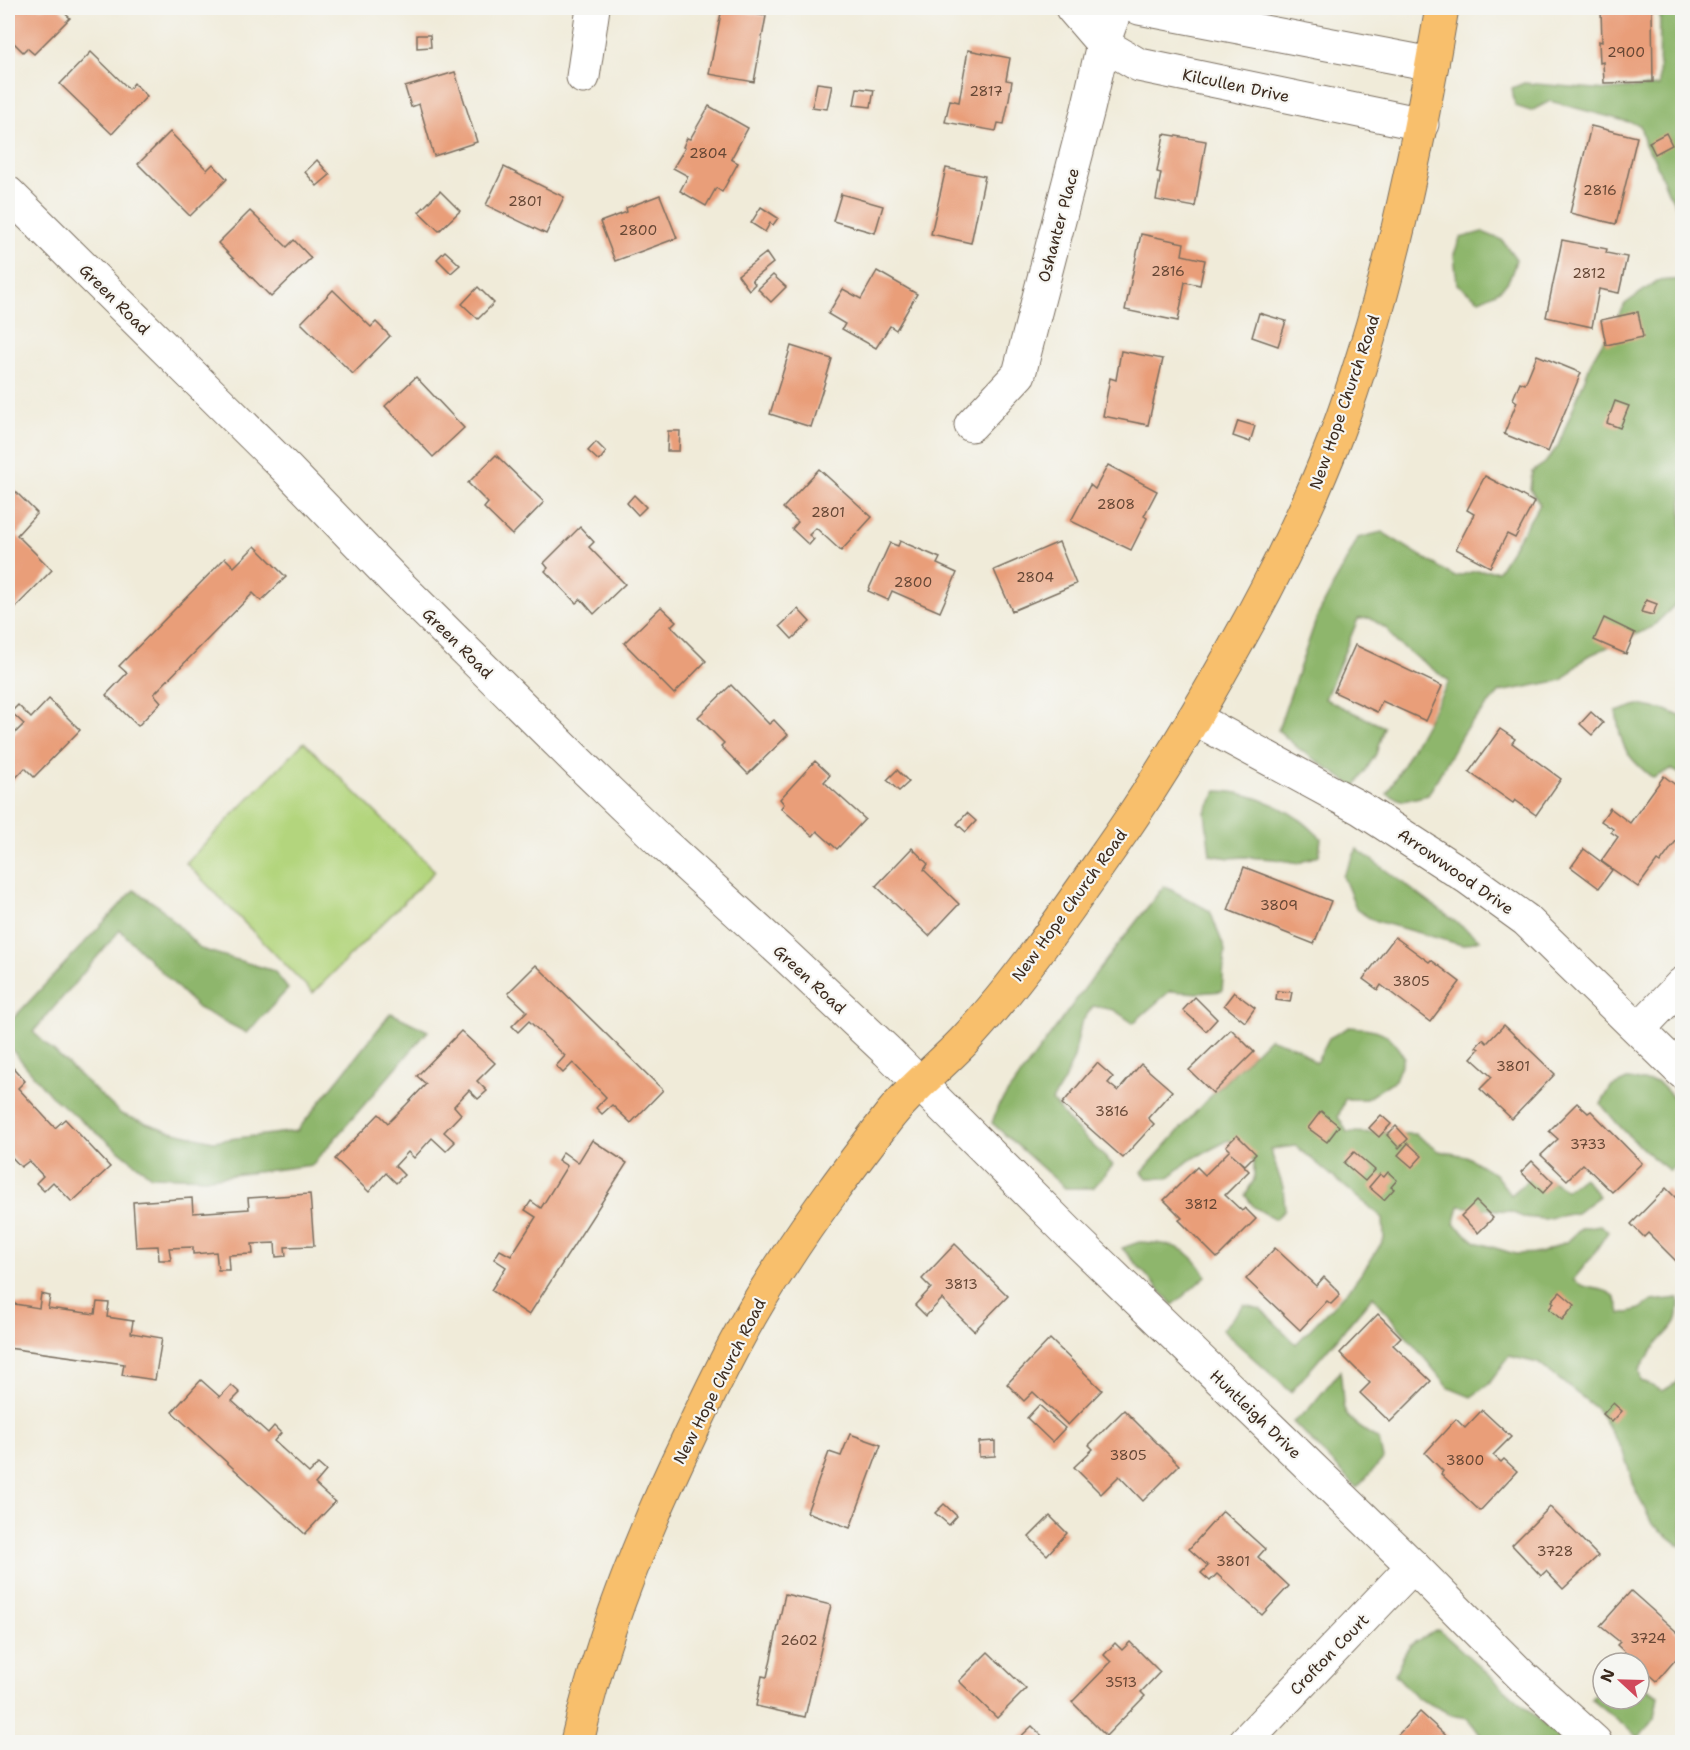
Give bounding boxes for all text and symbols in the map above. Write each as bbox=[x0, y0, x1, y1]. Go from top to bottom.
house number: 2900 bbox=[1607, 43, 1645, 61]
street label: Kilcullen Drive bbox=[1180, 64, 1291, 107]
house number: 2817 bbox=[969, 82, 1003, 100]
house number: 2804 bbox=[689, 144, 727, 162]
street label: Oshanter Place bbox=[1033, 166, 1084, 285]
house number: 2816 bbox=[1583, 181, 1617, 199]
house number: 2801 bbox=[508, 192, 542, 210]
house number: 2800 bbox=[619, 221, 657, 239]
street label: Green Road bbox=[75, 259, 155, 339]
house number: 2816 bbox=[1151, 262, 1185, 280]
house number: 2812 bbox=[1572, 264, 1606, 282]
street label: New Hope Church Road bbox=[1305, 312, 1384, 492]
house number: 2808 bbox=[1097, 495, 1135, 513]
house number: 2801 bbox=[811, 503, 845, 521]
house number: 2804 bbox=[1016, 568, 1054, 586]
house number: 2800 bbox=[894, 573, 932, 591]
street label: Green Road bbox=[418, 603, 498, 683]
street label: Arrowwood Drive bbox=[1394, 824, 1518, 919]
street label: New Hope Church Road bbox=[1007, 825, 1132, 986]
house number: 3809 bbox=[1260, 896, 1298, 914]
street label: Green Road bbox=[769, 940, 850, 1018]
house number: 3805 bbox=[1392, 972, 1430, 990]
house number: 3801 bbox=[1496, 1057, 1530, 1075]
house number: 3816 bbox=[1095, 1102, 1129, 1120]
house number: 3733 bbox=[1570, 1135, 1606, 1153]
house number: 3812 bbox=[1184, 1195, 1218, 1213]
house number: 3813 bbox=[944, 1275, 978, 1293]
street label: New Hope Church Road bbox=[668, 1295, 770, 1468]
street label: Huntleigh Drive bbox=[1205, 1365, 1306, 1463]
house number: 3805 bbox=[1109, 1446, 1147, 1464]
house number: 3800 bbox=[1446, 1451, 1484, 1469]
house number: 3728 bbox=[1537, 1542, 1573, 1560]
house number: 3801 bbox=[1216, 1552, 1250, 1570]
street label: Crofton Court bbox=[1285, 1609, 1373, 1699]
house number: 3724 bbox=[1630, 1629, 1666, 1647]
house number: 2602 bbox=[780, 1631, 818, 1649]
north arrow bbox=[1591, 1651, 1651, 1711]
text: N bbox=[1595, 1666, 1620, 1685]
house number: 3513 bbox=[1105, 1673, 1137, 1691]

